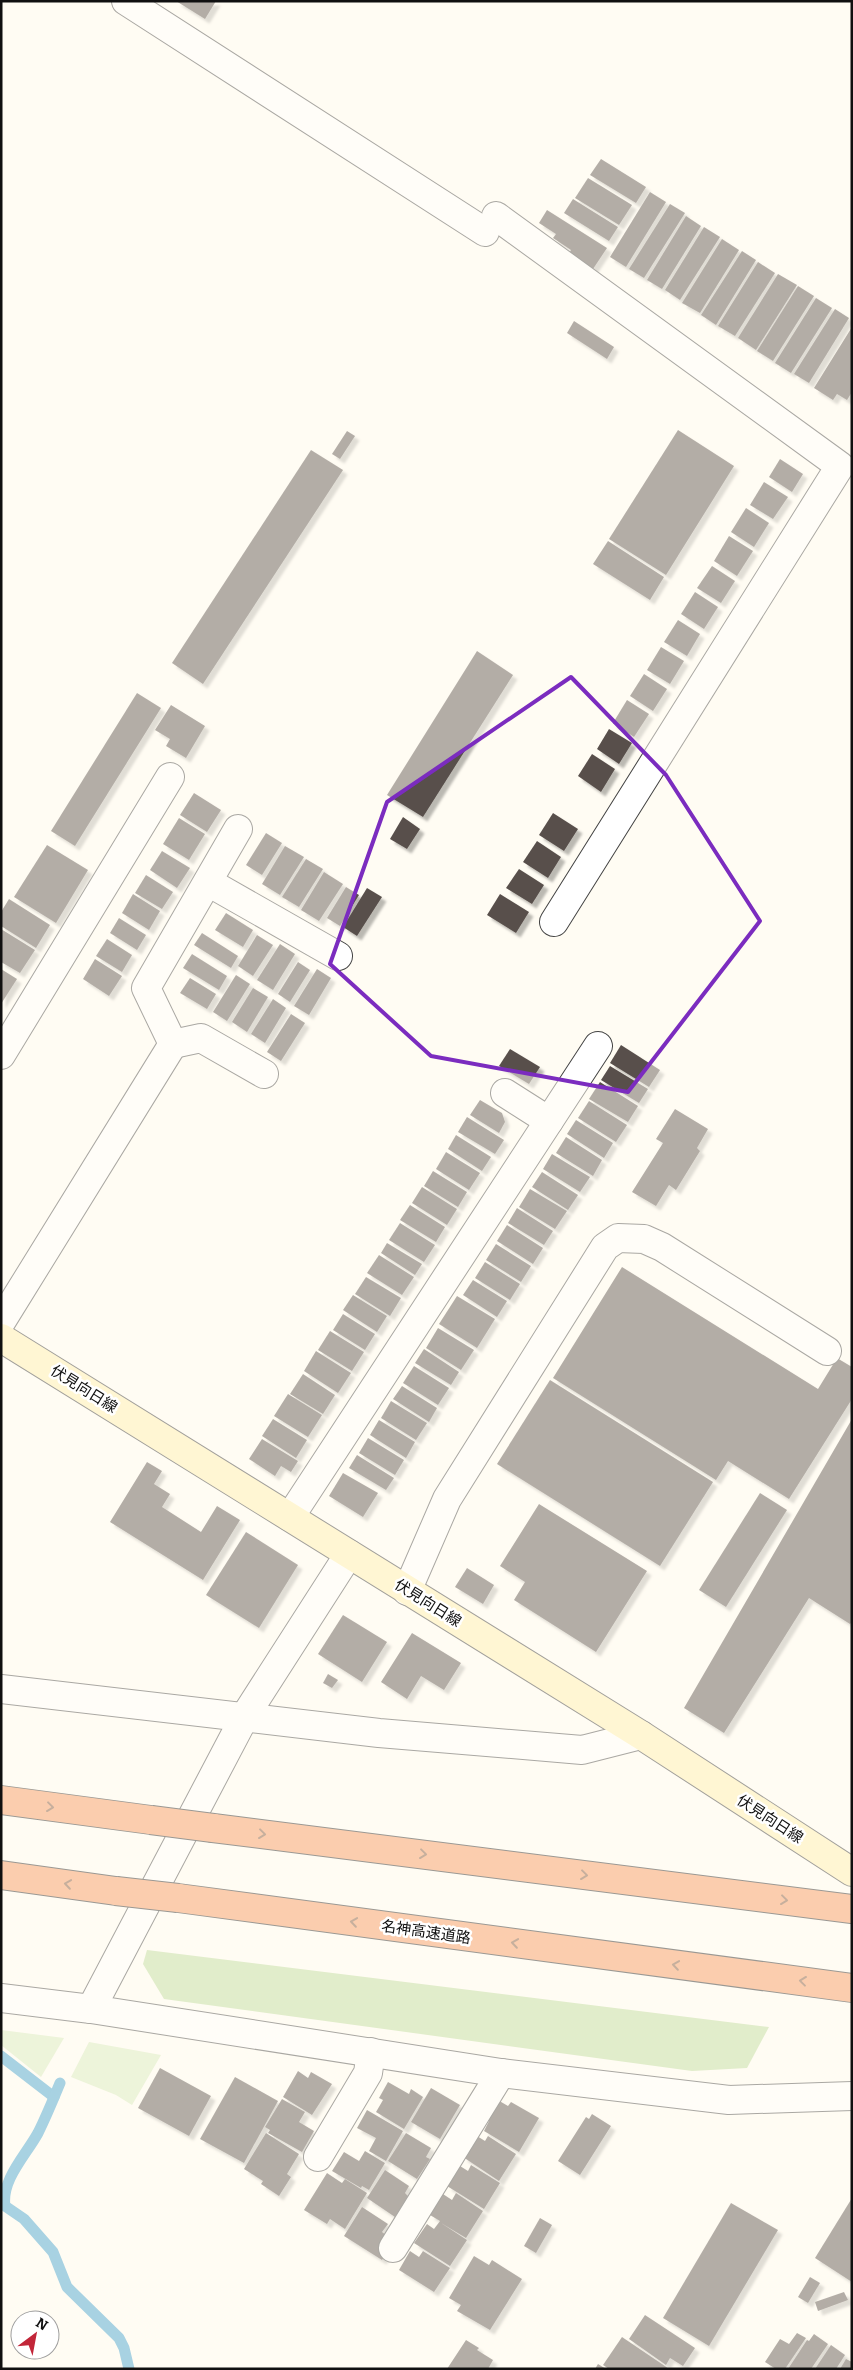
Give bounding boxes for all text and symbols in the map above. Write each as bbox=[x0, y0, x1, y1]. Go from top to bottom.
street label: 伏見向日線 bbox=[47, 1361, 121, 1417]
street label: 伏見向日線 bbox=[391, 1575, 465, 1631]
street label: 伏見向日線 bbox=[734, 1791, 806, 1847]
one-way arrow bbox=[46, 1801, 54, 1812]
one-way arrow bbox=[258, 1828, 266, 1839]
one-way arrow bbox=[419, 1848, 427, 1859]
one-way arrow bbox=[580, 1869, 588, 1880]
one-way arrow bbox=[64, 1879, 72, 1890]
one-way arrow bbox=[780, 1894, 788, 1905]
one-way arrow bbox=[350, 1917, 358, 1928]
street label: 名神高速道路 bbox=[380, 1917, 472, 1947]
one-way arrow bbox=[511, 1939, 519, 1949]
one-way arrow bbox=[672, 1960, 680, 1971]
one-way arrow bbox=[799, 1977, 808, 1987]
north arrow bbox=[10, 2310, 60, 2360]
text: N bbox=[33, 2314, 51, 2335]

